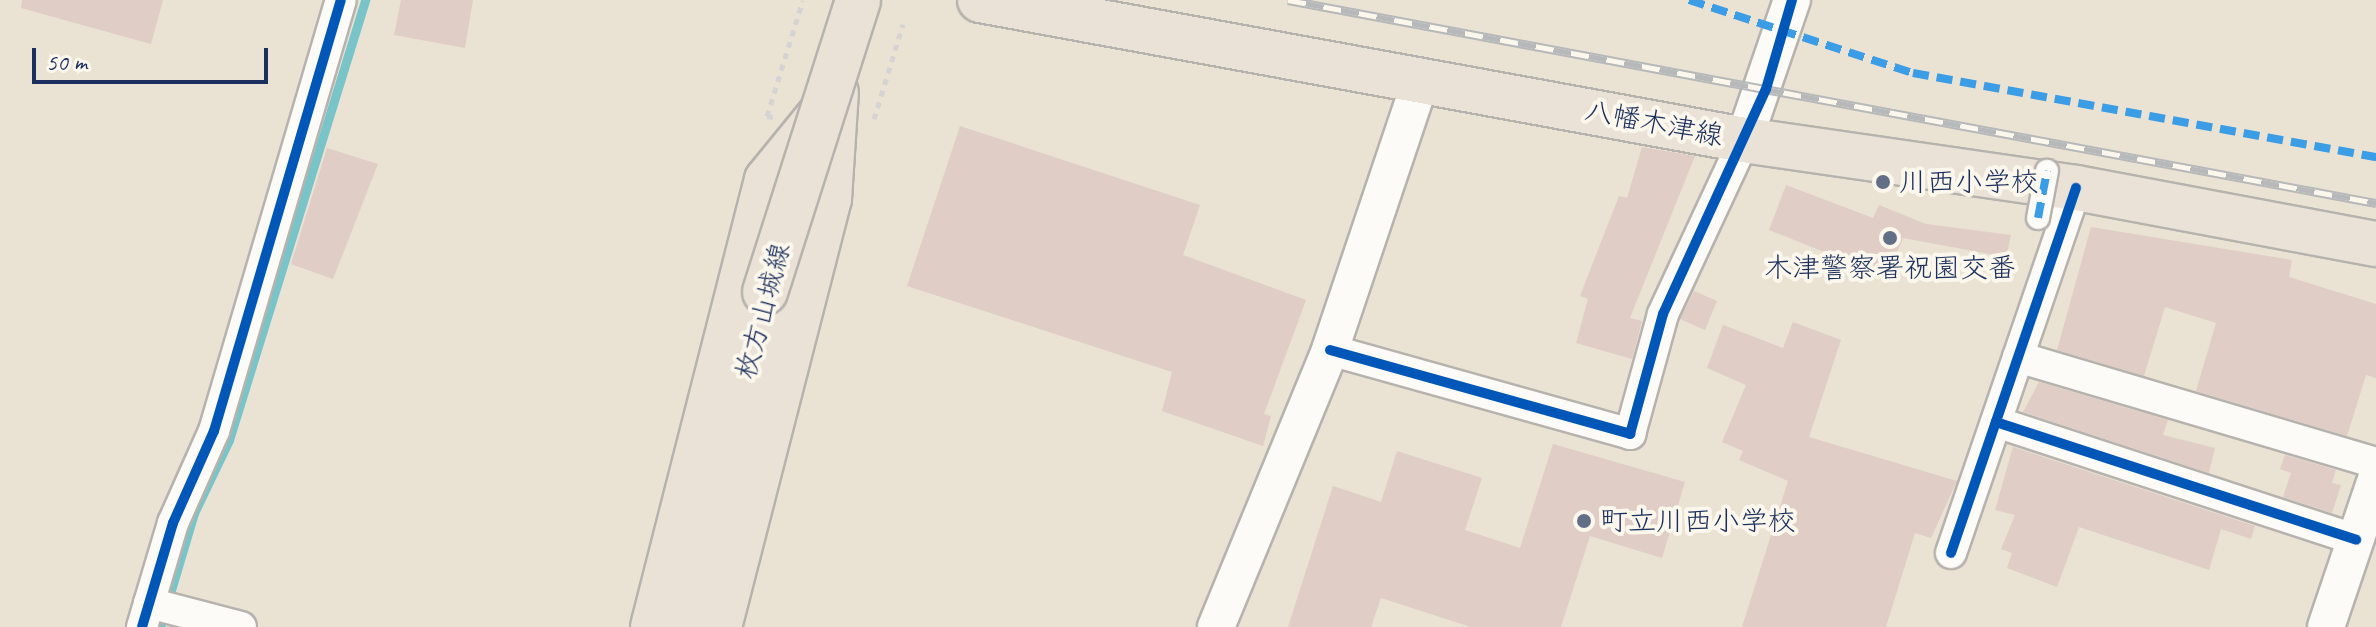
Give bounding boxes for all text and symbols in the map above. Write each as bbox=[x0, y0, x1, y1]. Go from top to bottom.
scale bar bbox=[36, 32, 272, 82]
text: 50 m bbox=[46, 47, 87, 77]
street label: 八幡木津線 bbox=[1582, 93, 1726, 153]
place label: 川西小学校 bbox=[1899, 165, 2039, 199]
marker: 川西小学校 bbox=[1874, 173, 1892, 191]
marker: 木津警察署祝園交番 bbox=[1881, 229, 1899, 247]
street label: 枚方山城線 bbox=[729, 239, 797, 383]
place label: 木津警察署祝園交番 bbox=[1764, 251, 2016, 285]
place label: 町立川西小学校 bbox=[1600, 504, 1796, 538]
marker: 町立川西小学校 bbox=[1575, 512, 1593, 530]

